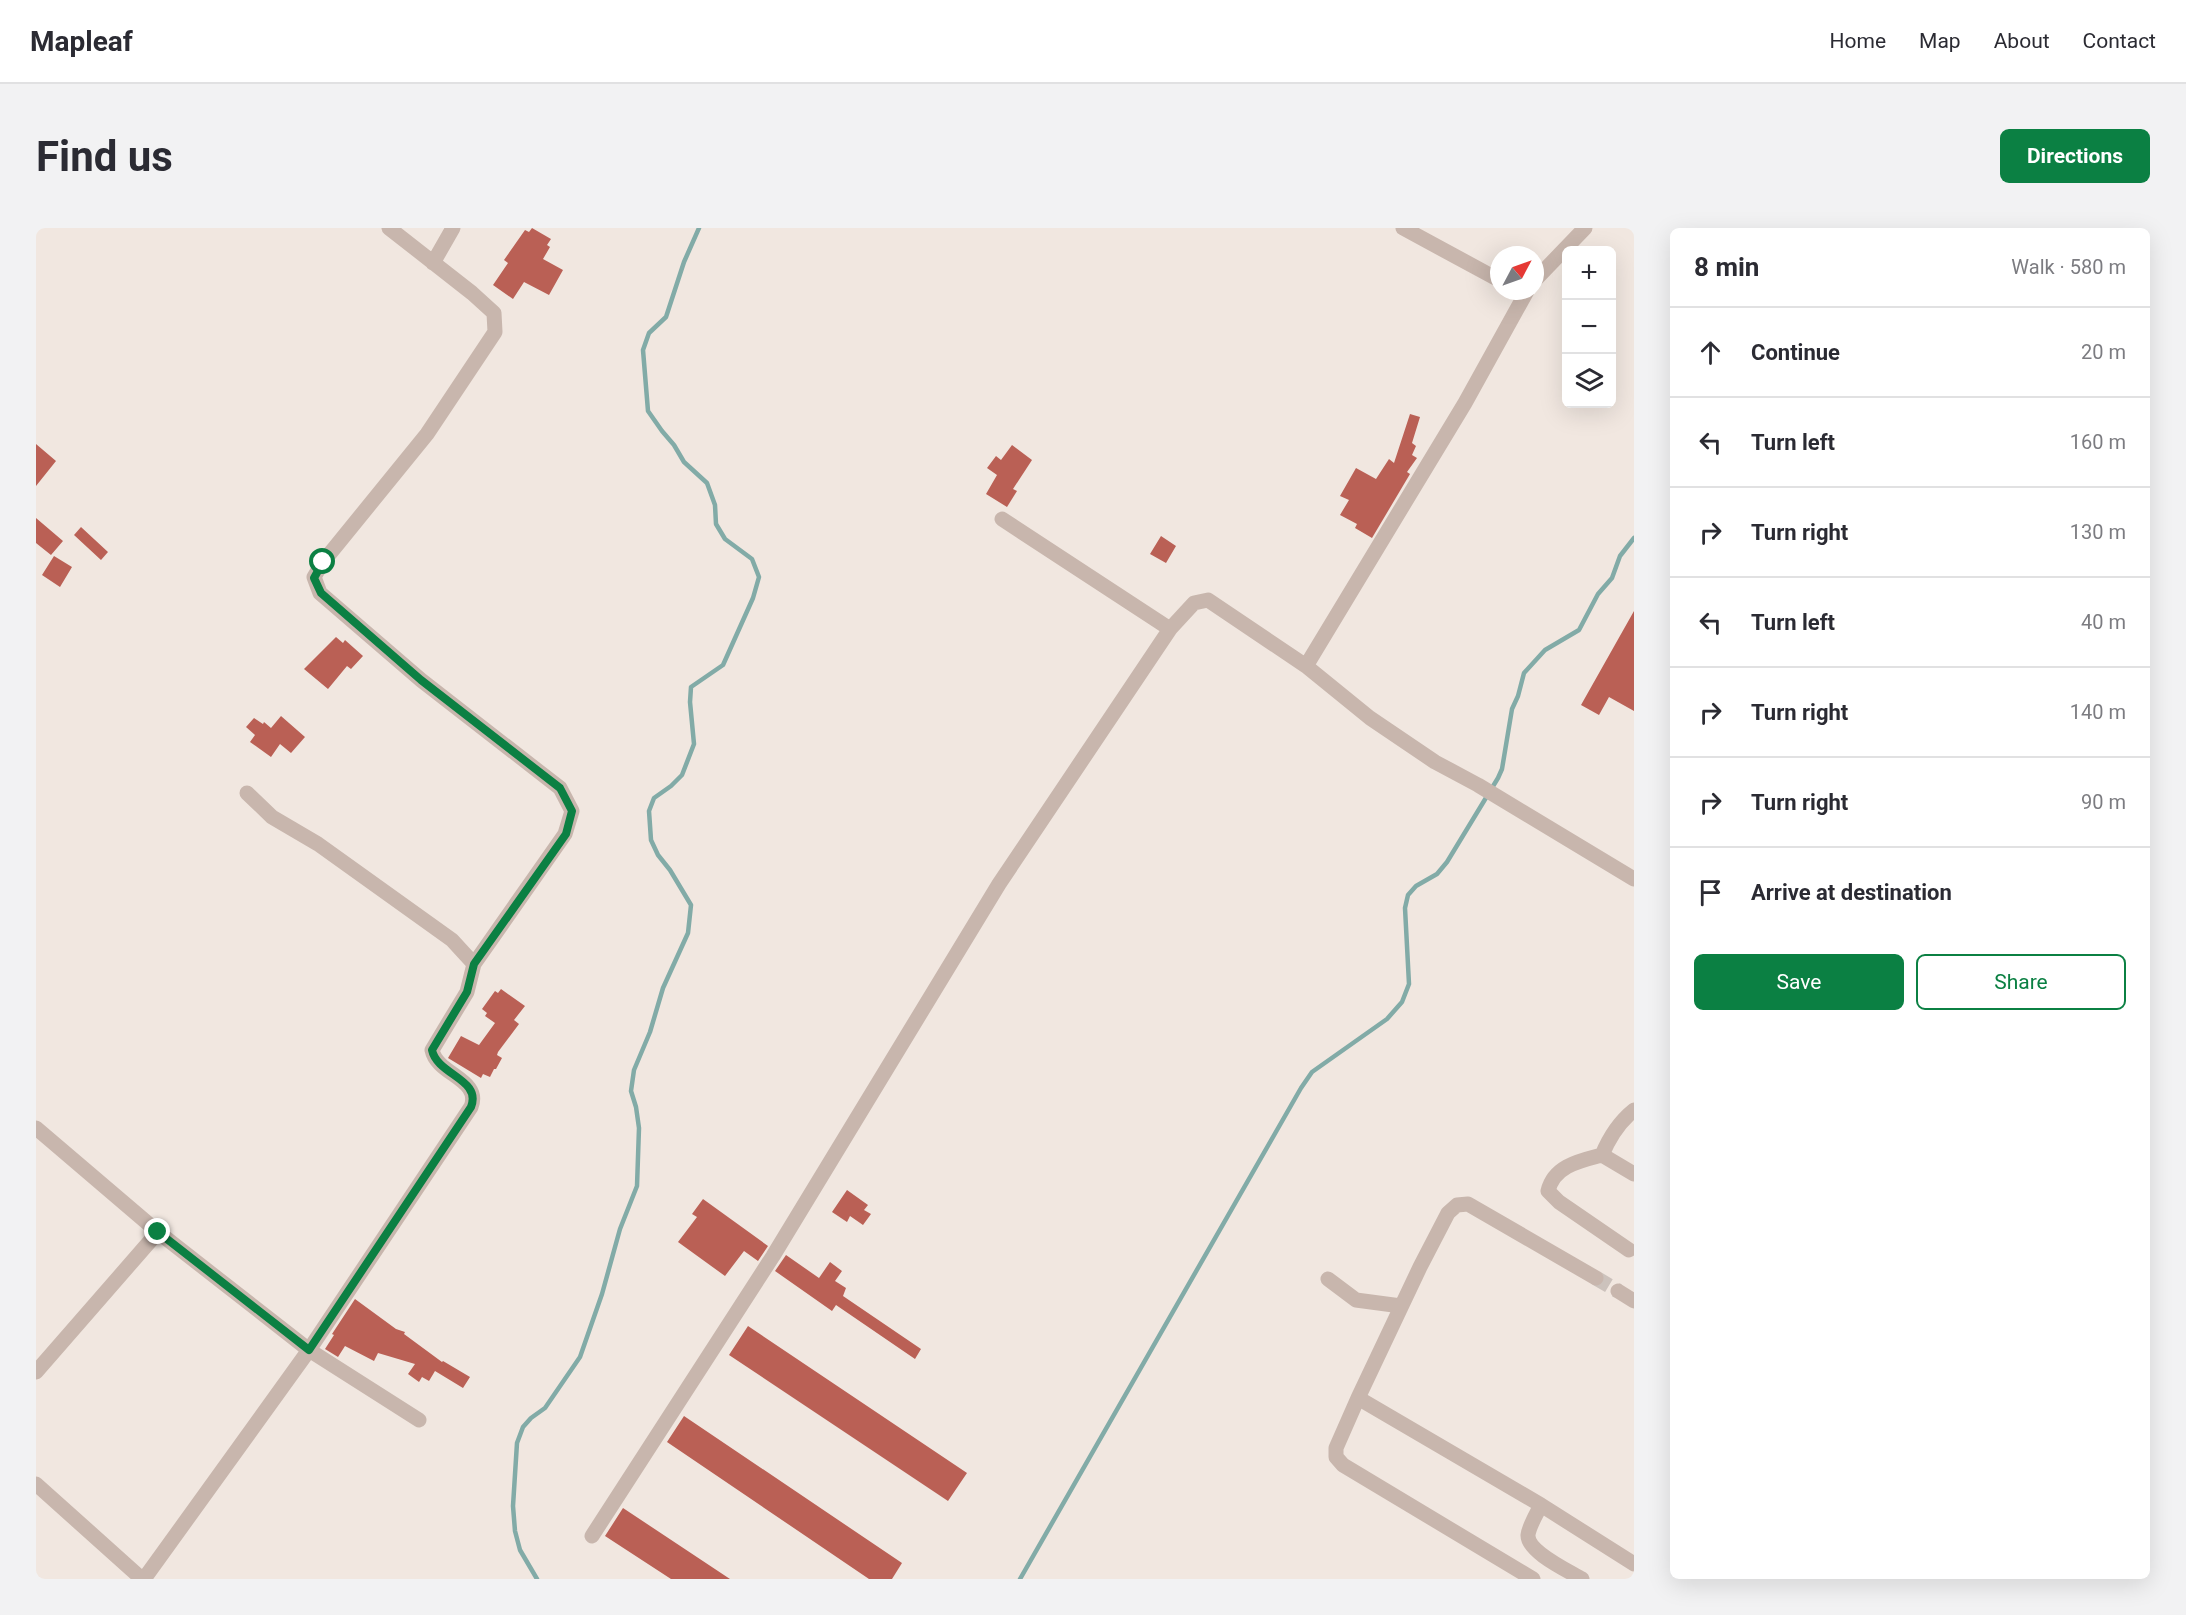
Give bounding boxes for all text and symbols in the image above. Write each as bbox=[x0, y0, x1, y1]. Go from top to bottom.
text: Mapleaf bbox=[30, 25, 133, 58]
text: Home bbox=[1830, 29, 1886, 53]
text: Map bbox=[1919, 29, 1961, 53]
text: About bbox=[1994, 29, 2050, 53]
text: Contact bbox=[2083, 29, 2156, 53]
button: Directions bbox=[2000, 129, 2150, 183]
text: Find us bbox=[36, 132, 173, 181]
north arrow bbox=[1490, 246, 1544, 300]
map controls bbox=[1562, 246, 1616, 408]
button: + bbox=[1562, 246, 1616, 300]
text: 8 min bbox=[1694, 252, 1759, 282]
text: Walk · 580 m bbox=[2011, 255, 2126, 279]
button: − bbox=[1562, 300, 1616, 354]
icon: ahead bbox=[1694, 336, 1727, 369]
text: Continue bbox=[1751, 340, 1840, 365]
text: 20 m bbox=[2081, 340, 2126, 364]
button: layers bbox=[1562, 354, 1616, 408]
icon: left bbox=[1694, 426, 1727, 459]
text: Turn left bbox=[1751, 430, 1835, 455]
text: 160 m bbox=[2070, 430, 2126, 454]
icon: right bbox=[1694, 516, 1727, 549]
text: Turn right bbox=[1751, 520, 1848, 545]
text: 130 m bbox=[2070, 520, 2126, 544]
route start bbox=[309, 548, 335, 574]
icon: left bbox=[1694, 606, 1727, 639]
text: Turn left bbox=[1751, 610, 1835, 635]
text: 40 m bbox=[2081, 610, 2126, 634]
icon: right bbox=[1694, 696, 1727, 729]
text: Turn right bbox=[1751, 700, 1848, 725]
text: 140 m bbox=[2070, 700, 2126, 724]
icon: right bbox=[1694, 786, 1727, 819]
text: Turn right bbox=[1751, 790, 1848, 815]
text: 90 m bbox=[2081, 790, 2126, 814]
icon: arrive bbox=[1694, 876, 1727, 909]
text: Arrive at destination bbox=[1751, 880, 1952, 905]
button: Save bbox=[1694, 954, 1904, 1010]
button: Share bbox=[1916, 954, 2126, 1010]
route end bbox=[144, 1218, 170, 1244]

